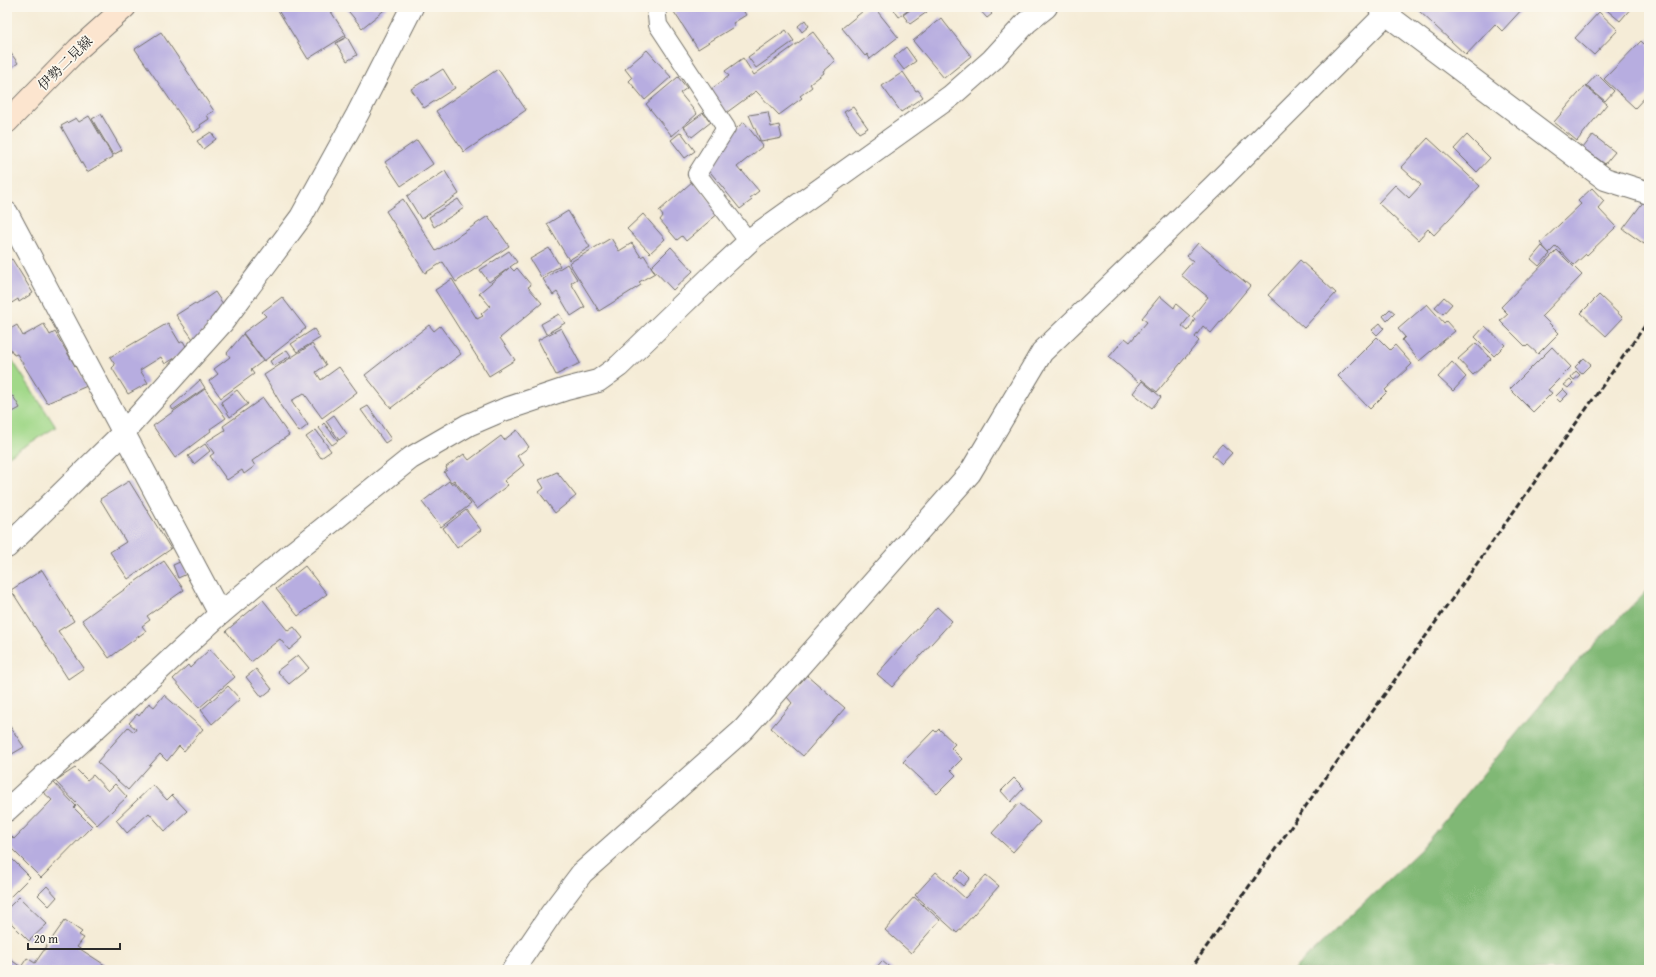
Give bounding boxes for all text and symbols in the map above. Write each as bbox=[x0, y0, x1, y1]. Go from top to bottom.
street label: 伊勢二見線 bbox=[33, 31, 97, 95]
scale bar bbox=[28, 925, 120, 951]
text: 20 m bbox=[34, 930, 58, 947]

